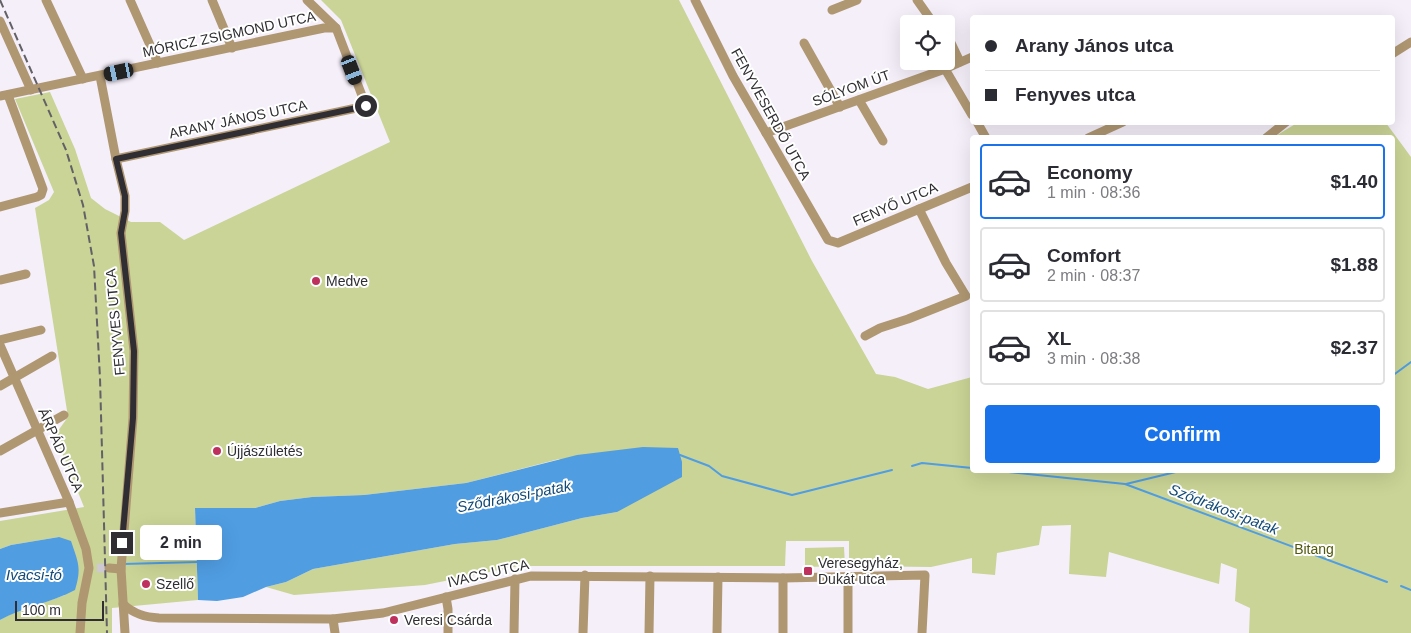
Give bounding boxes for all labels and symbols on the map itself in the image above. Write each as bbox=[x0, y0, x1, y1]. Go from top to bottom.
street label: MÓRICZ ZSIGMOND UTCA bbox=[141, 8, 318, 60]
street label: FENYVESERDŐ UTCA bbox=[728, 45, 814, 183]
car bbox=[339, 53, 364, 87]
car bbox=[102, 62, 135, 82]
street label: SÓLYOM ÚT bbox=[810, 66, 892, 109]
route start bbox=[355, 95, 377, 117]
street label: ARANY JÁNOS UTCA bbox=[168, 96, 309, 141]
street label: FENYŐ UTCA bbox=[850, 179, 940, 229]
street label: FENYVES UTCA bbox=[102, 267, 128, 376]
place label: Medve bbox=[326, 273, 368, 289]
marker: Medve bbox=[310, 275, 322, 287]
street label: ÁRPÁD UTCA bbox=[35, 406, 87, 495]
place label: Újjászületés bbox=[227, 443, 302, 459]
marker: Újjászületés bbox=[211, 445, 223, 457]
water label: Sződrákosi-patak bbox=[455, 476, 574, 515]
water label: Sződrákosi-patak bbox=[1167, 480, 1283, 538]
callout: 2 min bbox=[140, 526, 222, 560]
route end bbox=[111, 532, 133, 554]
park label: Bitang bbox=[1294, 541, 1334, 557]
place label: Veresegyház, Dukát utca bbox=[818, 555, 903, 587]
street label: IVACS UTCA bbox=[446, 556, 531, 590]
marker: Veresegyház, Dukát utca bbox=[802, 565, 814, 577]
water label: Ivacsi-tó bbox=[6, 566, 62, 583]
place label: Szellő bbox=[156, 576, 194, 592]
marker: Szellő bbox=[140, 578, 152, 590]
scale bar bbox=[15, 598, 104, 621]
place label: Veresi Csárda bbox=[404, 612, 492, 628]
marker: Veresi Csárda bbox=[388, 614, 400, 626]

